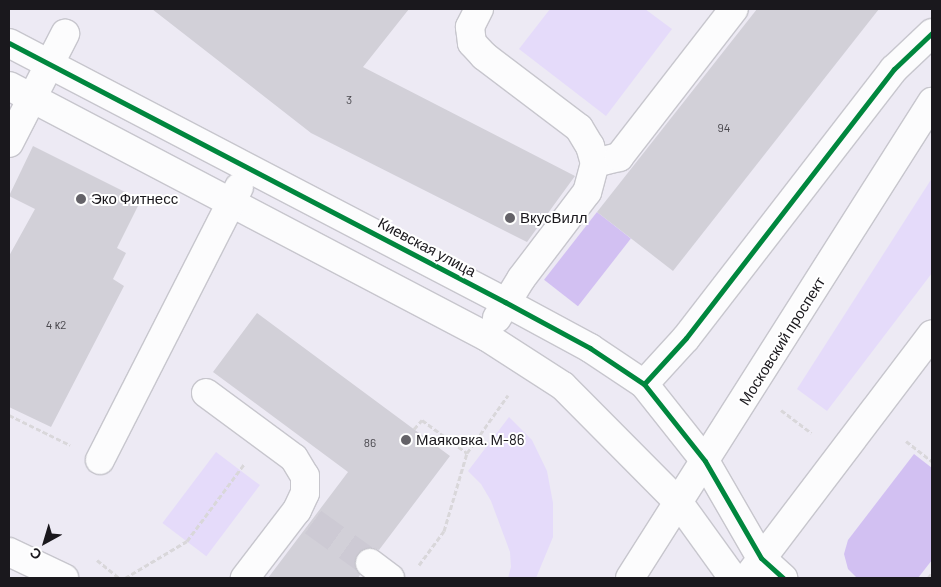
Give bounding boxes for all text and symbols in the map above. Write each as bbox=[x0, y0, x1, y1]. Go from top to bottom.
house number: 3 bbox=[346, 93, 352, 107]
house number: 94 bbox=[718, 121, 730, 135]
place label: Эко Фитнесс bbox=[91, 190, 178, 208]
marker: Эко Фитнесс bbox=[75, 193, 87, 205]
place label: ВкусВилл bbox=[520, 209, 587, 227]
marker: ВкусВилл bbox=[504, 212, 516, 224]
street label: Киевская улица bbox=[375, 214, 479, 280]
street label: Московский проспект bbox=[735, 274, 829, 408]
house number: 4 к2 bbox=[46, 318, 66, 332]
place label: Маяковка. М-86 bbox=[416, 431, 525, 449]
marker: Маяковка. М-86 bbox=[400, 434, 412, 446]
house number: 86 bbox=[364, 436, 376, 450]
north arrow bbox=[20, 517, 70, 567]
text: С bbox=[26, 544, 45, 564]

